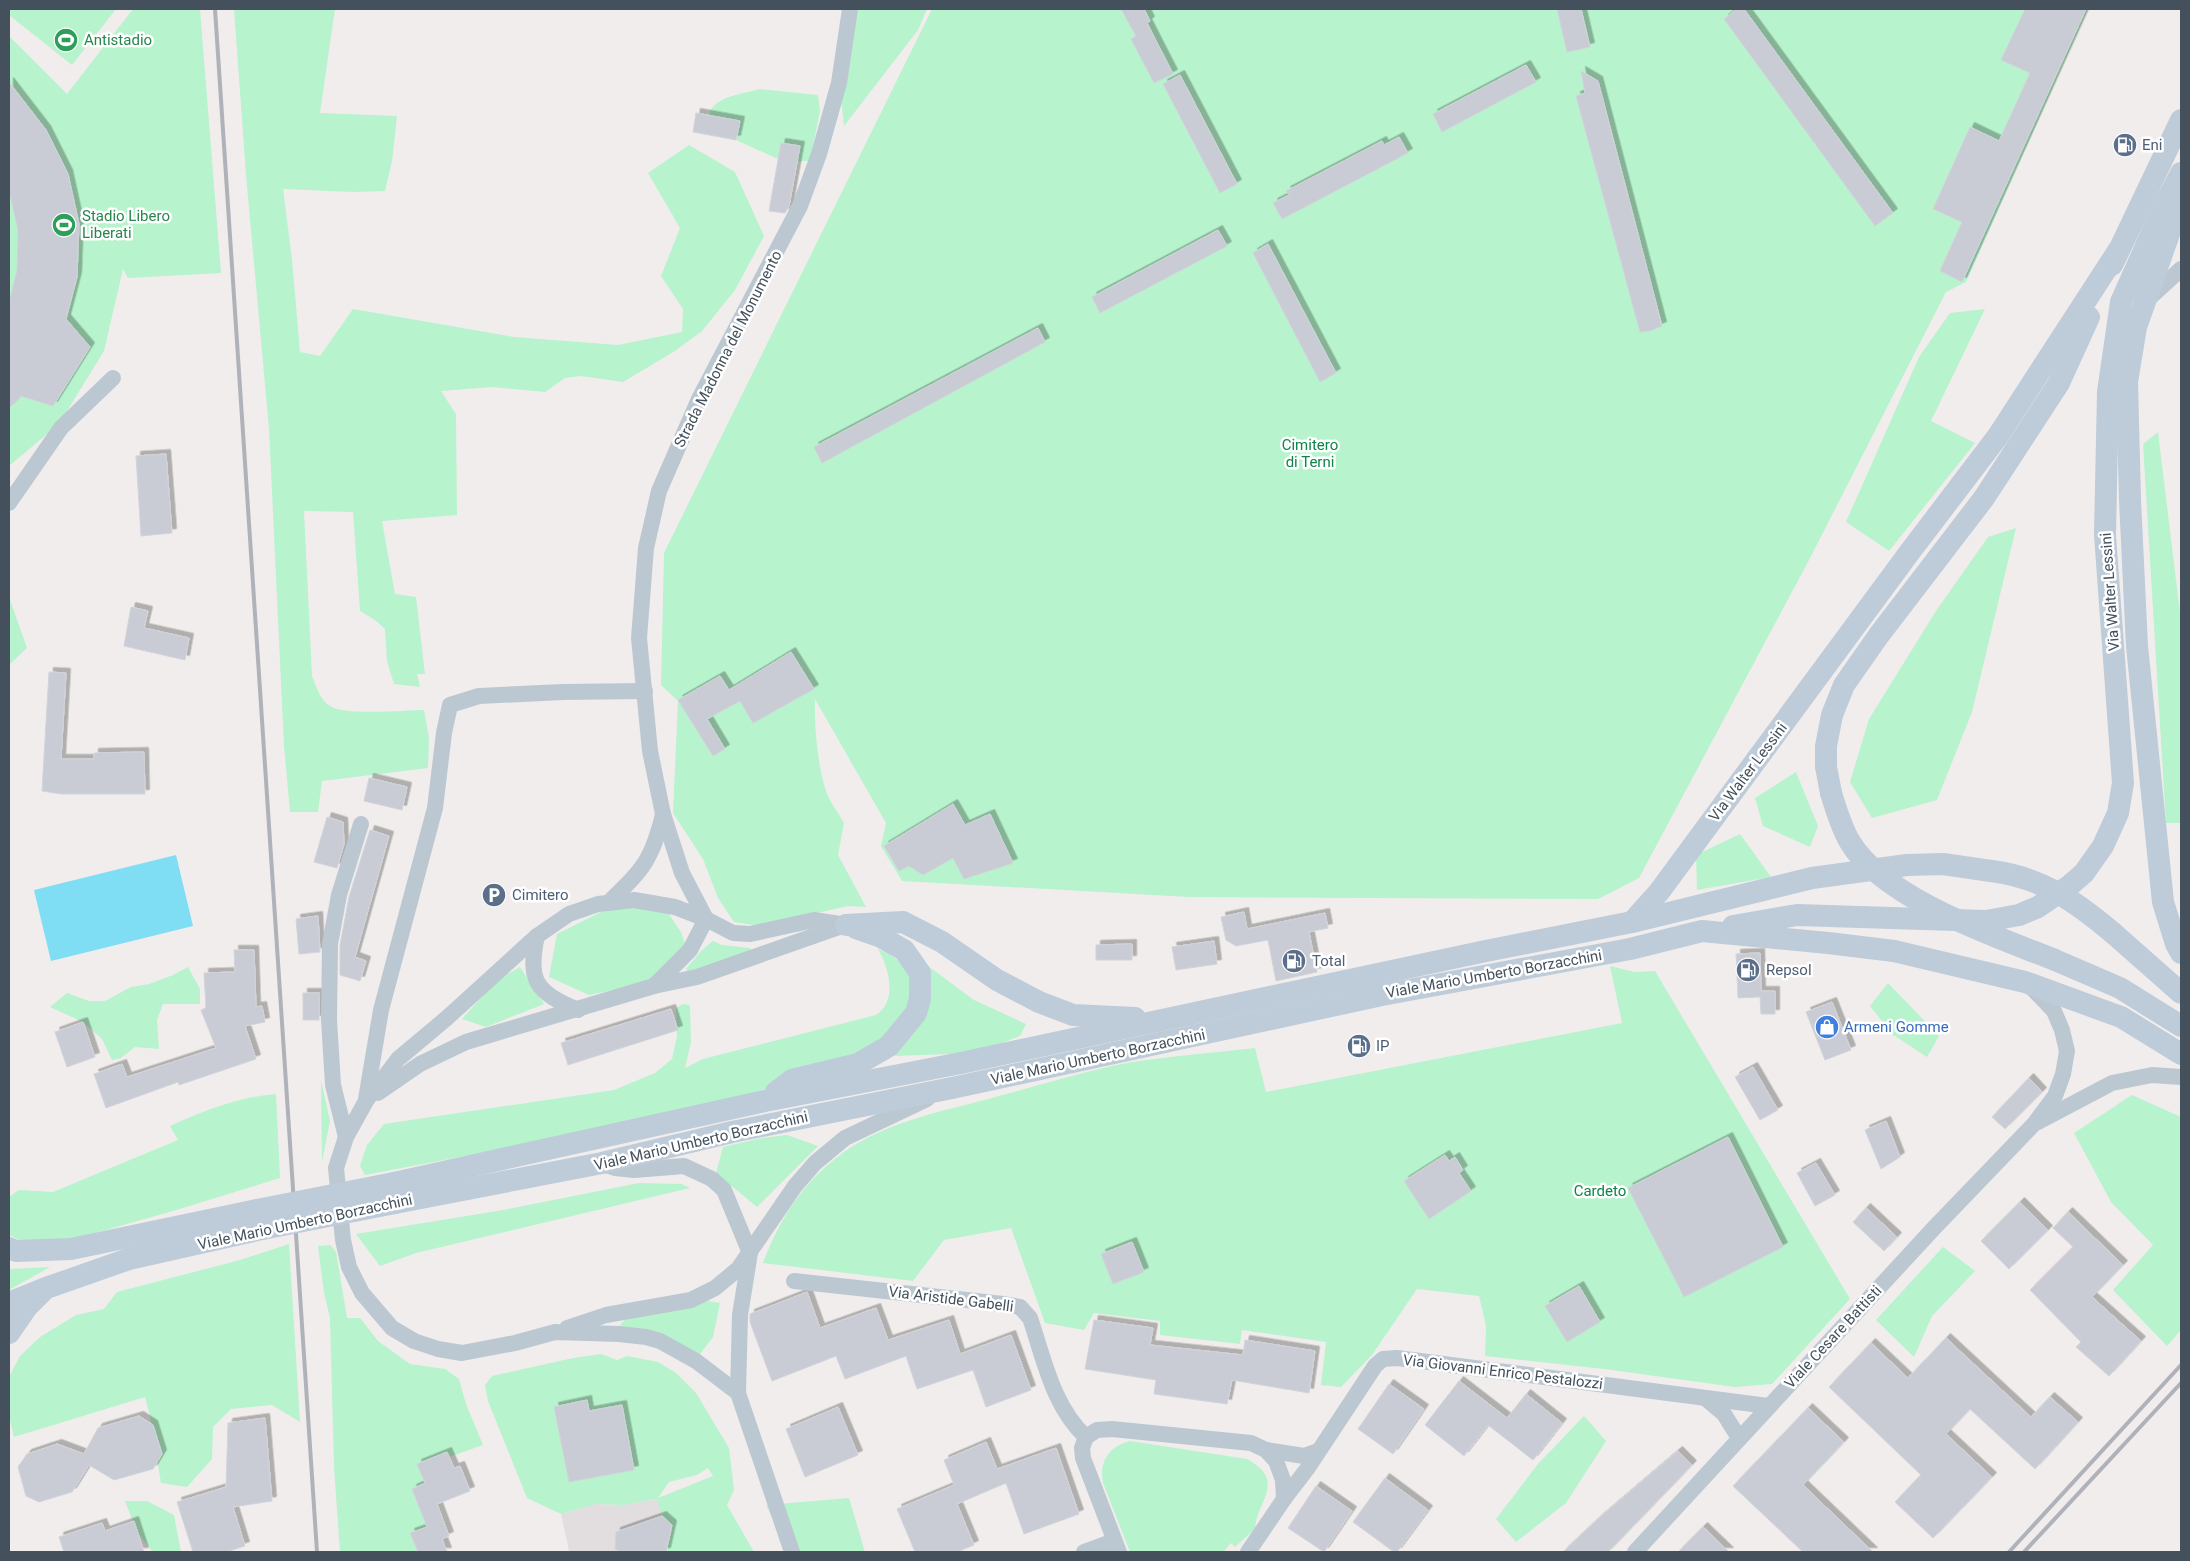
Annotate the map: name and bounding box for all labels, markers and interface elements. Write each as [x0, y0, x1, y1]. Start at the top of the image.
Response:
sports icon: Antistadio [53, 27, 79, 53]
place label: Antistadio [84, 31, 152, 49]
fuel station icon: Eni [2112, 132, 2138, 158]
place label: Eni [2142, 136, 2162, 154]
place label: Stadio Libero Liberati [82, 207, 170, 242]
sports icon: Stadio Libero Liberati [51, 212, 77, 238]
street label: Strada Madonna del Monumento [670, 248, 786, 450]
park label: Cimitero di Terni [1282, 436, 1338, 471]
street label: Via Walter Lessini [2097, 532, 2123, 652]
street label: Via Walter Lessini [1705, 719, 1791, 825]
parking icon: Cimitero [481, 882, 507, 908]
place label: Cimitero [512, 886, 569, 904]
street label: Viale Mario Umberto Borzacchini [1385, 946, 1603, 1002]
fuel station icon: Total [1281, 948, 1307, 974]
place label: Total [1312, 952, 1346, 970]
fuel station icon: Repsol [1735, 957, 1761, 983]
place label: Repsol [1766, 961, 1812, 979]
shop icon: Armeni Gomme [1814, 1014, 1840, 1040]
place label: Armeni Gomme [1844, 1018, 1949, 1036]
street label: Viale Mario Umberto Borzacchini [989, 1025, 1207, 1089]
fuel station icon: IP [1346, 1033, 1372, 1059]
place label: IP [1376, 1037, 1390, 1055]
street label: Viale Mario Umberto Borzacchini [592, 1108, 810, 1174]
park label: Cardeto [1574, 1182, 1626, 1200]
street label: Viale Mario Umberto Borzacchini [196, 1190, 414, 1254]
street label: Via Aristide Gabelli [888, 1282, 1014, 1316]
street label: Viale Cesare Battisti [1781, 1282, 1885, 1392]
street label: Via Giovanni Enrico Pestalozzi [1402, 1351, 1604, 1393]

